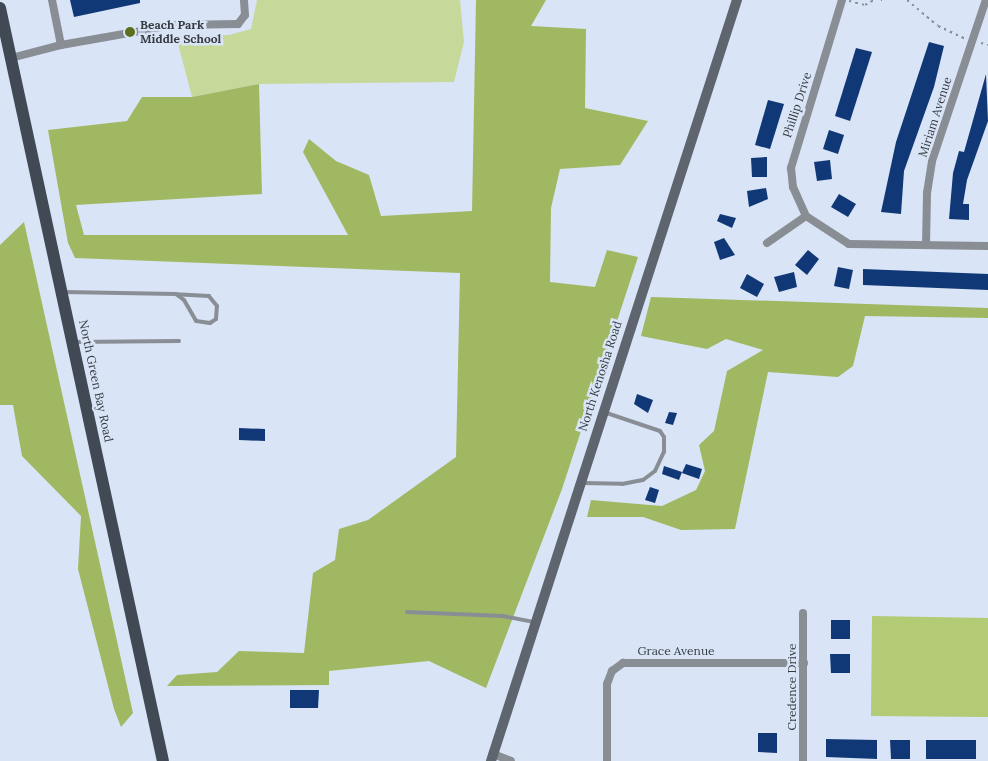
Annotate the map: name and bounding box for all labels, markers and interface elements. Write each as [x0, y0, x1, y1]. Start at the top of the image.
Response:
place label: Beach Park Middle School [140, 18, 221, 46]
marker: Beach Park Middle School [124, 26, 136, 38]
street label: Phillip Drive [780, 70, 814, 140]
street label: Miriam Avenue [915, 75, 955, 159]
street label: North Green Bay Road [76, 318, 116, 444]
street label: North Kenosha Road [575, 319, 625, 433]
street label: Grace Avenue [637, 644, 715, 658]
street label: Credence Drive [785, 644, 799, 730]

